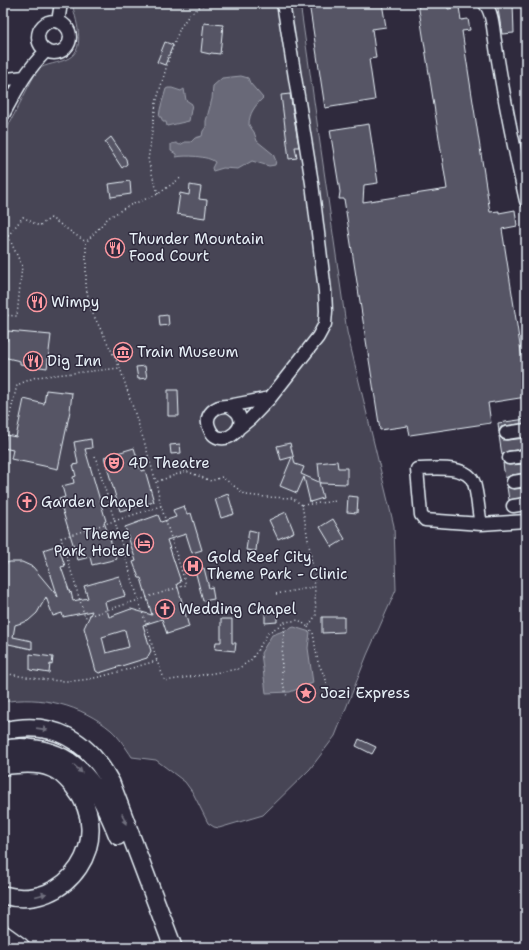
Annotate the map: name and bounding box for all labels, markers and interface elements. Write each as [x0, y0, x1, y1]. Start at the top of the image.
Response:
place label: Thunder Mountain Food Court [129, 229, 264, 266]
restaurant icon: Thunder Mountain Food Court [104, 237, 126, 259]
restaurant icon: Wimpy [26, 291, 48, 313]
place label: Wimpy [51, 292, 99, 312]
museum icon: Train Museum [112, 341, 134, 363]
place label: Train Museum [137, 342, 238, 362]
restaurant icon: Dig Inn [22, 350, 44, 372]
place label: Dig Inn [47, 351, 102, 371]
theatre icon: 4D Theatre [103, 452, 125, 474]
place label: 4D Theatre [128, 453, 210, 473]
church icon: Garden Chapel [16, 491, 38, 513]
place label: Garden Chapel [41, 492, 149, 512]
place label: Theme Park Hotel [54, 524, 130, 561]
hotel icon: Theme Park Hotel [133, 532, 155, 554]
place label: Gold Reef City Theme Park - Clinic [207, 547, 347, 584]
hospital icon: Gold Reef City Theme Park - Clinic [182, 555, 204, 577]
church icon: Wedding Chapel [154, 598, 176, 620]
place label: Wedding Chapel [179, 599, 297, 619]
place icon: Jozi Express [295, 682, 317, 704]
place label: Jozi Express [320, 683, 410, 703]
one-way arrow [36, 726, 48, 732]
one-way arrow [73, 764, 83, 774]
one-way arrow [122, 813, 128, 825]
one-way arrow [35, 892, 47, 898]

